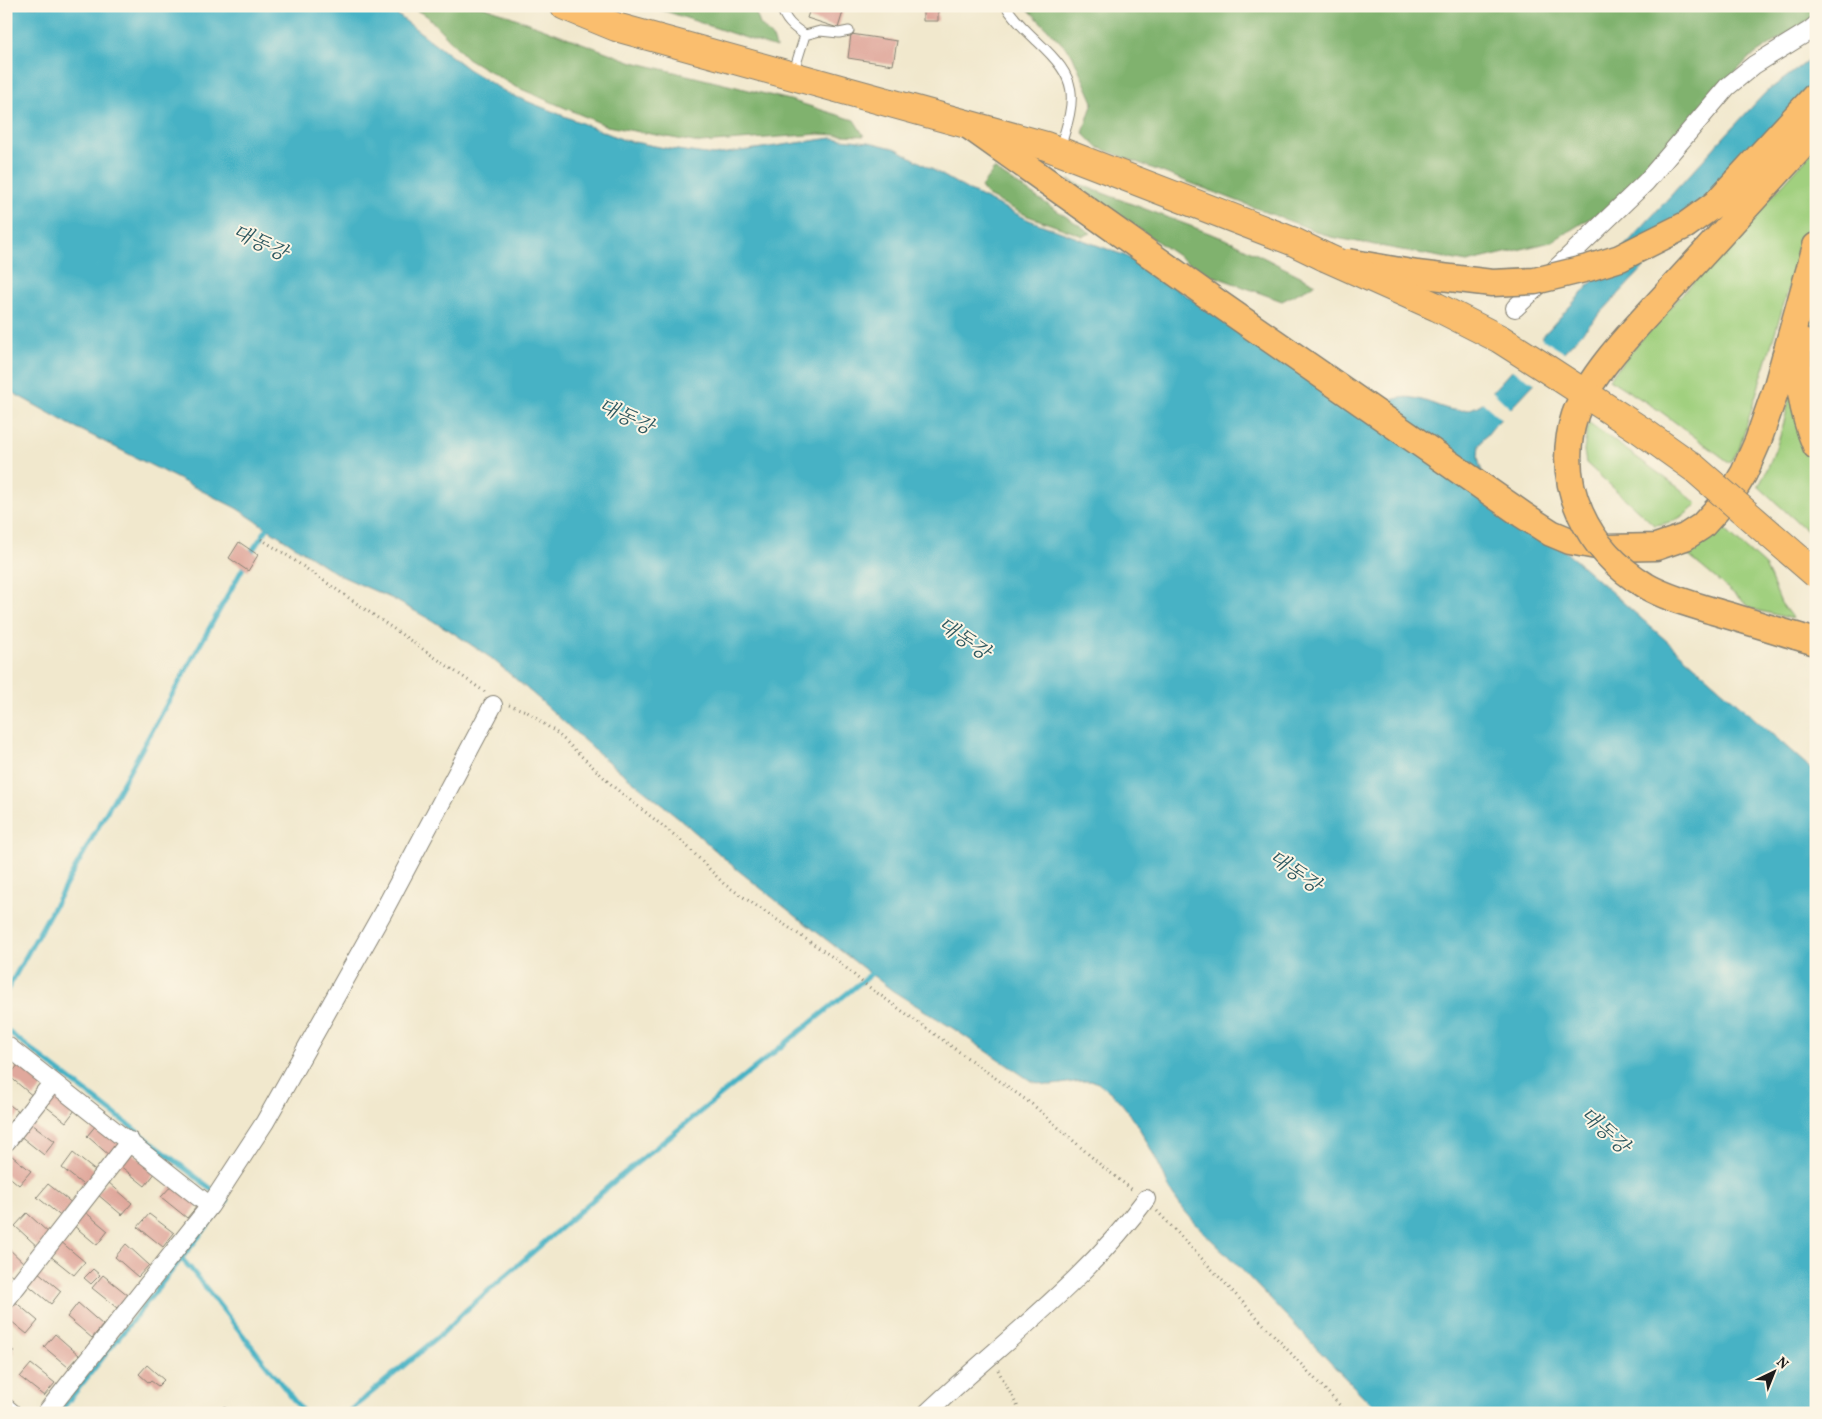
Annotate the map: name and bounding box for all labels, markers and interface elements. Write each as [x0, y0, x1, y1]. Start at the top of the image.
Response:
water label: 대동강 [227, 219, 294, 270]
water label: 대동강 [593, 393, 660, 444]
water label: 대동강 [931, 612, 997, 669]
water label: 대동강 [1262, 845, 1328, 902]
water label: 대동강 [1573, 1102, 1637, 1163]
north arrow [1750, 1346, 1800, 1396]
text: N [1772, 1353, 1792, 1374]

